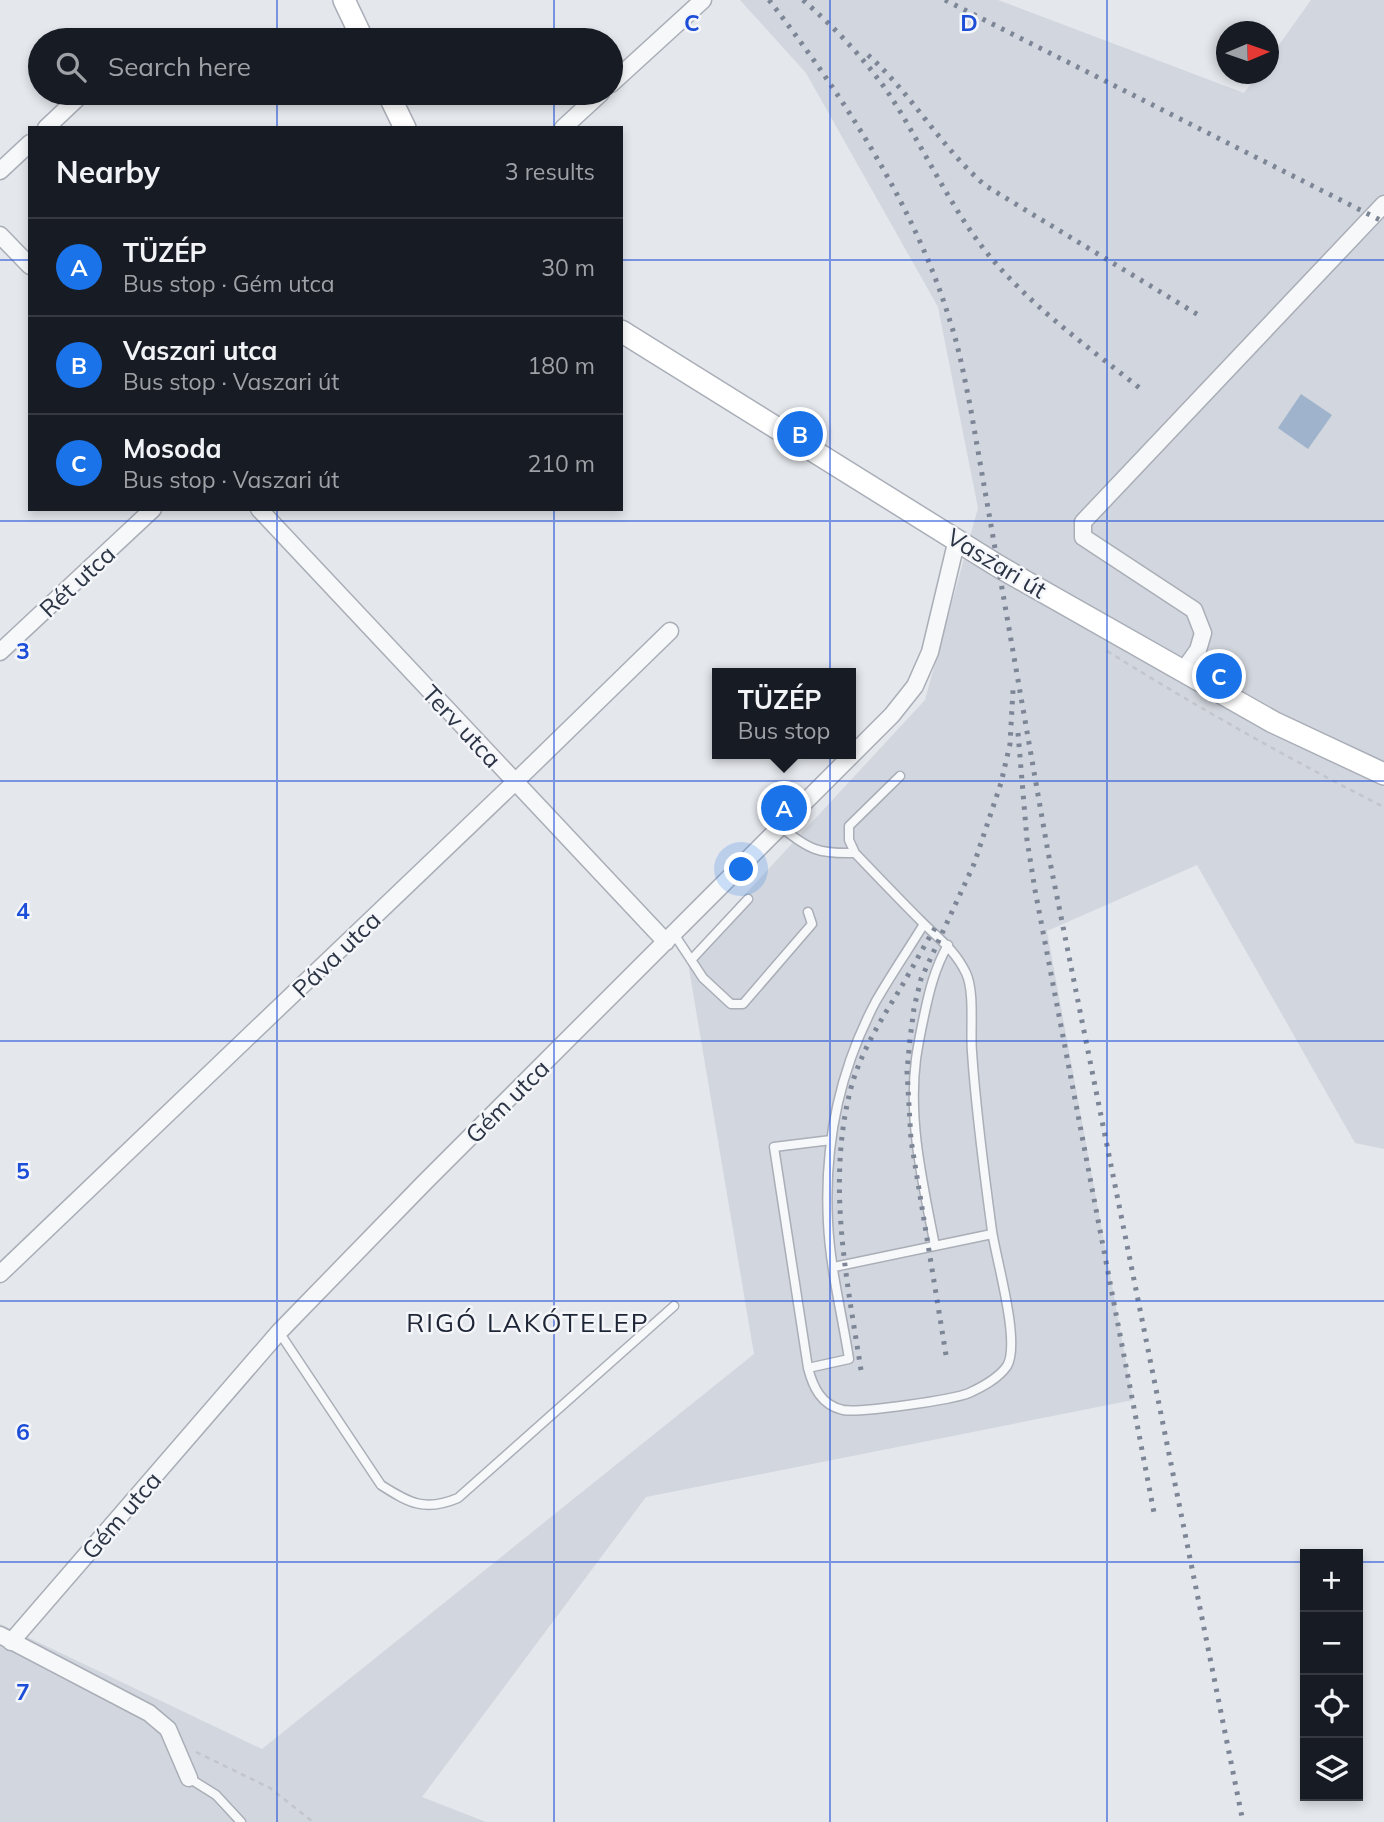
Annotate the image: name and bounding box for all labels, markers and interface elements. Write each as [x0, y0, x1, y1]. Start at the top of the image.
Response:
text: C [684, 8, 700, 37]
text: D [960, 8, 978, 37]
north arrow [1216, 21, 1279, 84]
search box [28, 28, 623, 105]
icon: search [52, 48, 90, 86]
text: Search here [108, 50, 251, 83]
text: Nearby [56, 153, 160, 191]
text: 3 results [505, 157, 595, 186]
text: TÜZÉP [123, 236, 207, 269]
text: A [70, 253, 88, 282]
text: 30 m [541, 253, 595, 282]
text: Bus stop · Gém utca [123, 269, 335, 298]
text: Vaszari utca [123, 334, 277, 367]
text: B [71, 351, 87, 380]
text: 180 m [527, 351, 595, 380]
text: Bus stop · Vaszari út [123, 367, 339, 396]
pin: B [777, 408, 823, 460]
text: Mosoda [123, 432, 222, 465]
text: C [71, 449, 87, 478]
text: 210 m [527, 449, 595, 478]
text: Bus stop · Vaszari út [123, 465, 339, 494]
street label: Vaszari út [942, 521, 1052, 605]
street label: Rét utca [33, 539, 121, 623]
text: 3 [16, 636, 30, 665]
pin: C [1196, 650, 1242, 702]
popup [712, 668, 856, 759]
street label: Terv utca [416, 678, 508, 774]
text: TÜZÉP [738, 683, 822, 716]
text: Bus stop [738, 716, 830, 745]
pin: A [761, 782, 807, 834]
your location [724, 852, 758, 886]
text: 4 [16, 896, 30, 925]
street label: Páva utca [285, 904, 387, 1004]
street label: Gém utca [459, 1053, 555, 1149]
text: 5 [16, 1156, 30, 1185]
district label: RIGÓ LAKÓTELEP [406, 1306, 650, 1339]
text: 6 [16, 1417, 30, 1446]
street label: Gém utca [75, 1465, 167, 1565]
map controls [1300, 1549, 1363, 1801]
button: + [1300, 1549, 1363, 1612]
button: − [1300, 1612, 1363, 1675]
button: locate [1300, 1675, 1363, 1738]
text: 7 [16, 1677, 30, 1706]
button: layers [1300, 1738, 1363, 1801]

